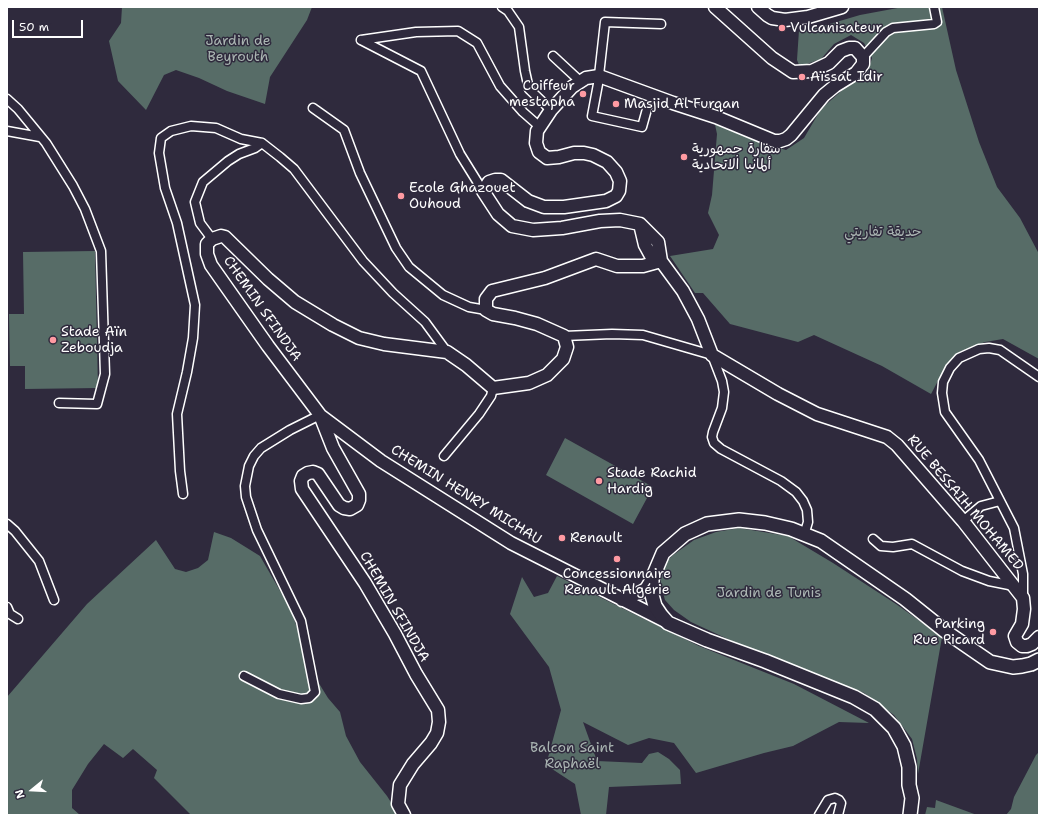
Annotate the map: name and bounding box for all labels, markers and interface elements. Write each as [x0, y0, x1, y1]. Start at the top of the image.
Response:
scale bar [14, 12, 85, 38]
text: 50 m [19, 19, 49, 35]
place label: Vulcanisateur [790, 20, 882, 36]
marker: Vulcanisateur [777, 23, 787, 33]
park label: Jardin de Beyrouth [205, 33, 271, 66]
place label: Aïssat Idir [810, 69, 883, 85]
marker: Aïssat Idir [797, 72, 807, 82]
place label: Coiffeur mestapha [509, 78, 575, 110]
marker: Coiffeur mestapha [578, 89, 588, 99]
place label: Masjid Al Furqan [624, 96, 740, 112]
marker: Masjid Al Furqan [611, 99, 621, 109]
place label: سفارة جمهورية ألمانيا الاتحادية [692, 141, 781, 174]
marker: سفارة جمهورية ألمانيا الاتحادية [679, 152, 689, 162]
place label: Ecole Ghazouet Ouhoud [409, 180, 515, 212]
marker: Ecole Ghazouet Ouhoud [396, 191, 406, 201]
park label: حديقة تفاريتي [844, 224, 922, 240]
street label: CHEMIN SFINDJA [219, 253, 305, 365]
place label: Stade Aïn Zeboudja [61, 324, 127, 356]
marker: Stade Aïn Zeboudja [48, 335, 58, 345]
street label: RUE BESSAIH MOHAMED [903, 432, 1027, 574]
street label: CHEMIN HENRY MICHAU [388, 442, 544, 548]
place label: Stade Rachid Hardig [607, 465, 697, 498]
marker: Stade Rachid Hardig [594, 476, 604, 486]
place label: Renault [570, 530, 623, 546]
marker: Renault [557, 533, 567, 543]
street label: CHEMIN SFINDJA [356, 549, 432, 665]
marker: Concessionnaire Renault Algérie [612, 554, 622, 564]
place label: Concessionnaire Renault Algérie [563, 566, 671, 598]
park label: Jardin de Tunis [717, 585, 821, 601]
place label: Parking Rue Picard [913, 616, 985, 648]
marker: Parking Rue Picard [988, 627, 998, 637]
park label: Balcon Saint Raphaël [530, 740, 614, 772]
north arrow [12, 770, 52, 810]
text: N [12, 787, 29, 800]

